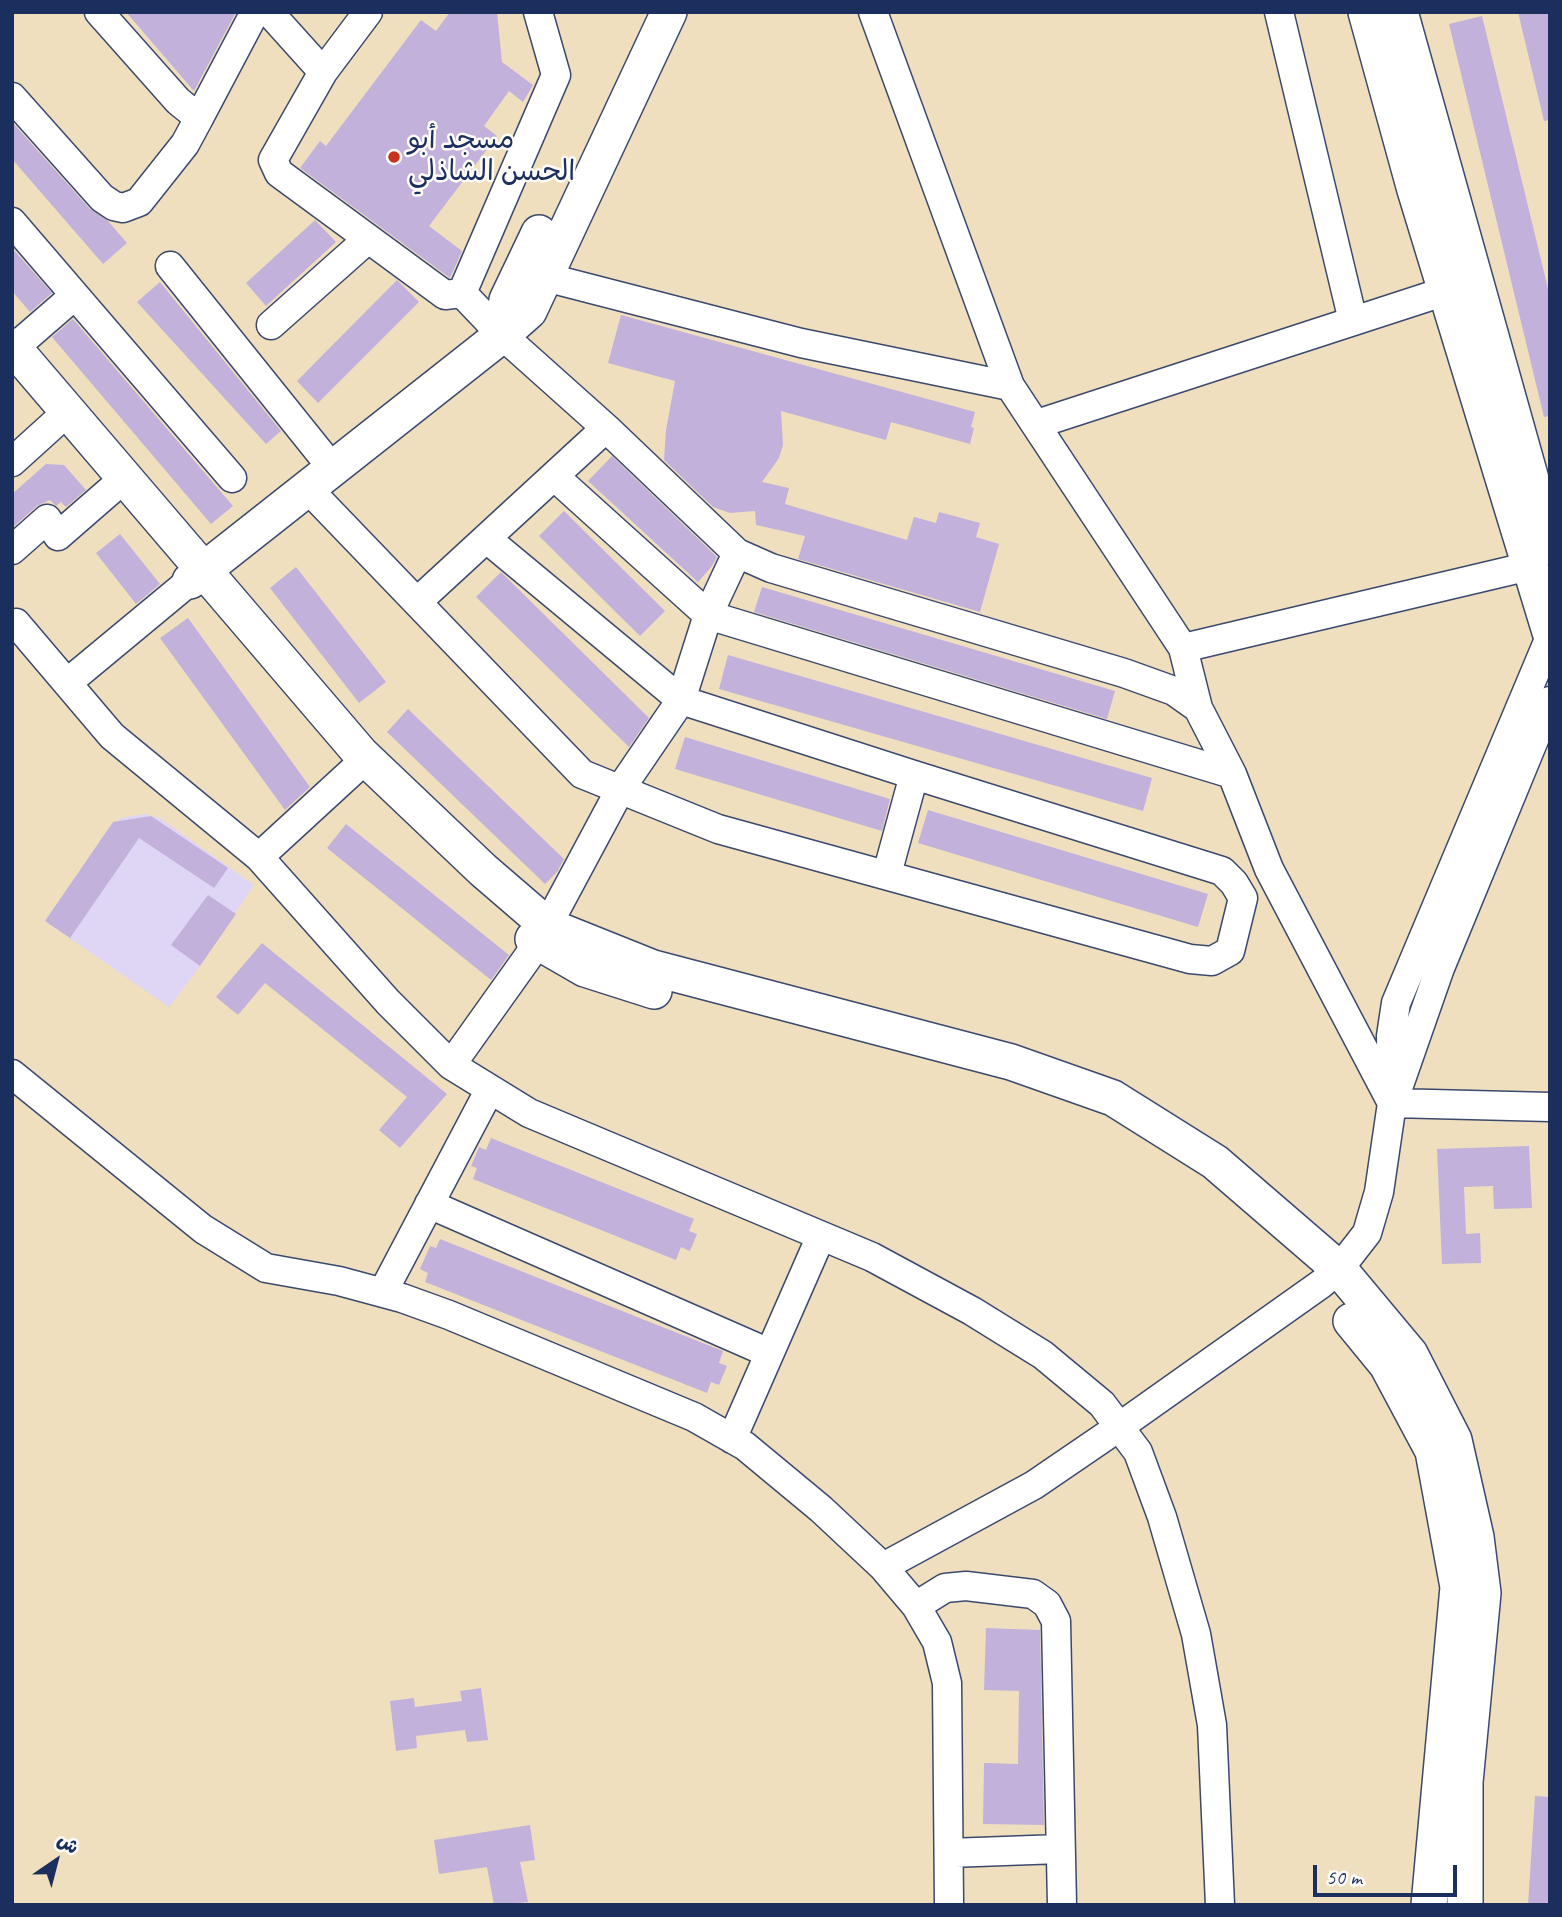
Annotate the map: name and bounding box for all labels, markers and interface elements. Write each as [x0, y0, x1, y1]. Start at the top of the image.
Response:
place label: مسجد أبو الحسن الشاذلي [408, 124, 575, 190]
marker: مسجد أبو الحسن الشاذلي [386, 149, 402, 165]
north arrow [21, 1826, 91, 1896]
text: ش [53, 1828, 83, 1860]
scale bar [1317, 1850, 1460, 1894]
text: 50 m [1326, 1864, 1362, 1890]

